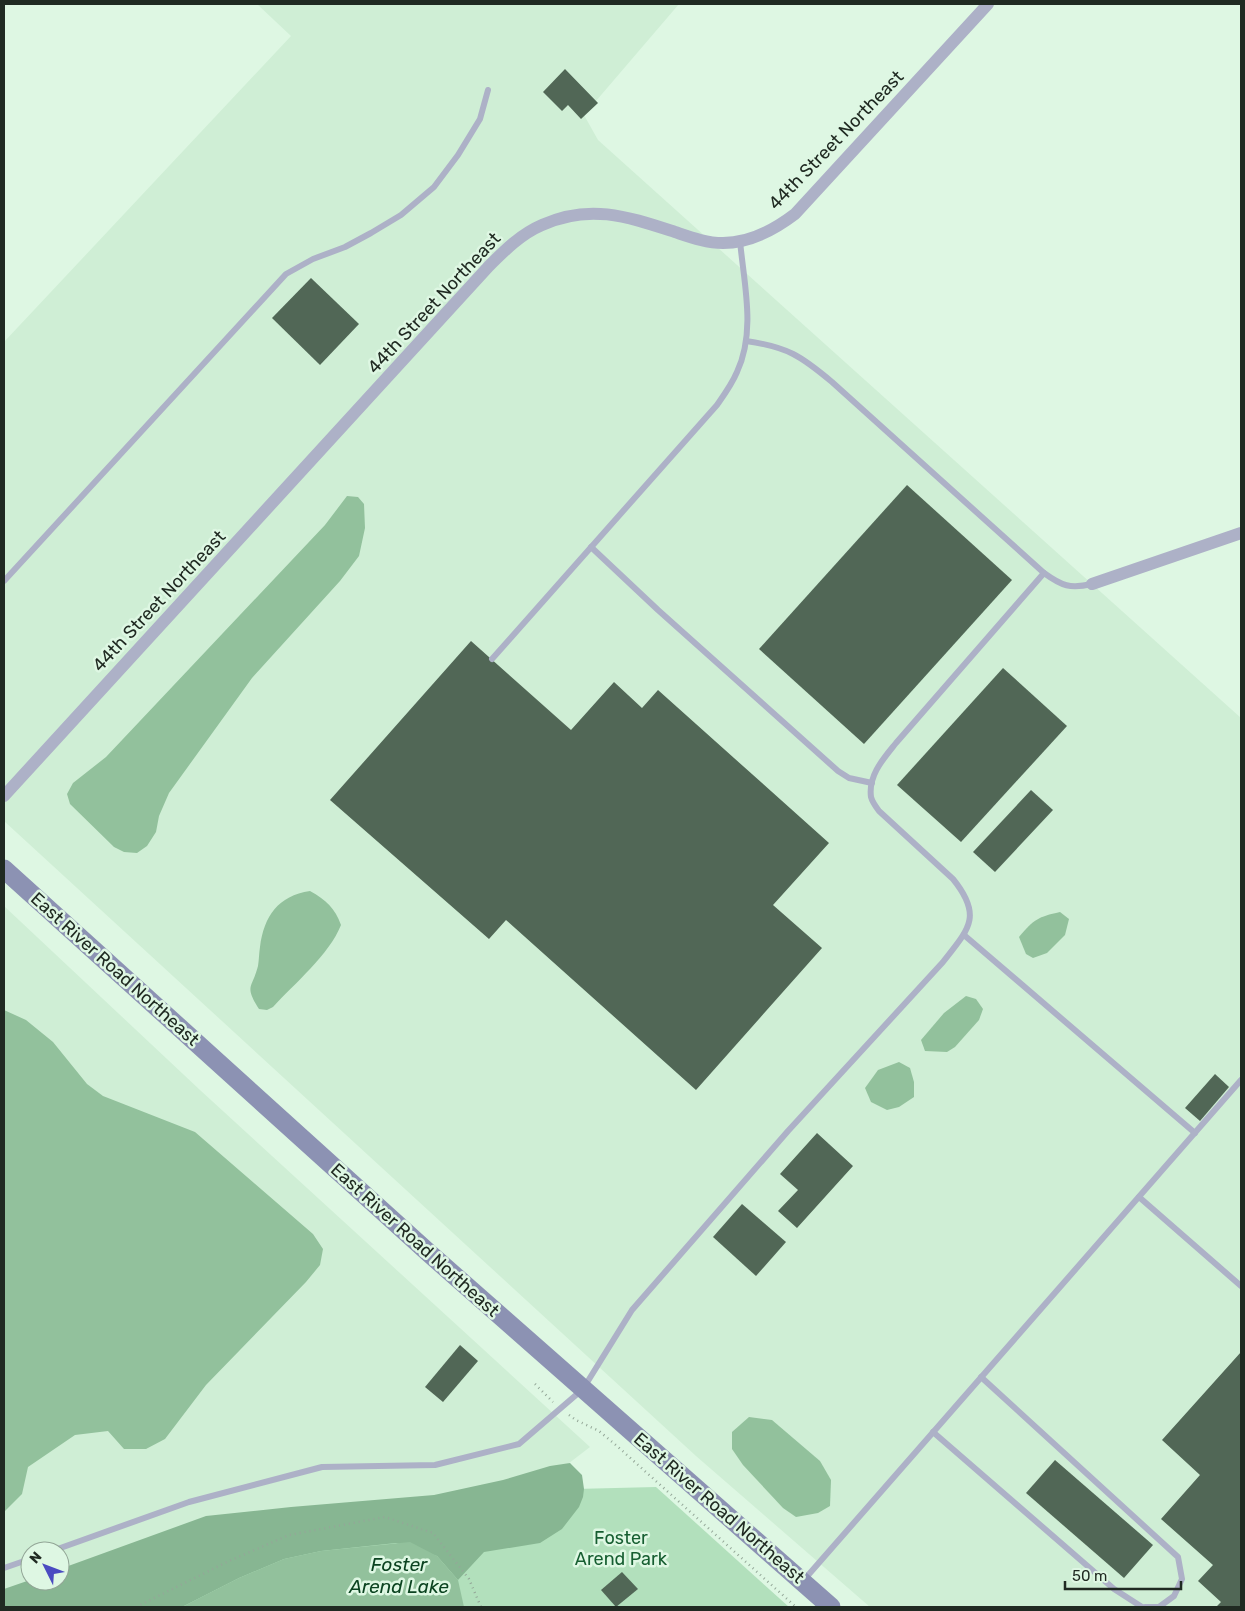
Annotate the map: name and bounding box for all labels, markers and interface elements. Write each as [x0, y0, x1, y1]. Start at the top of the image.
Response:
street label: 44th Street Northeast [764, 66, 908, 214]
street label: 44th Street Northeast [363, 228, 505, 378]
street label: 44th Street Northeast [88, 526, 230, 676]
street label: East River Road Northeast [26, 888, 204, 1050]
street label: East River Road Northeast [326, 1159, 504, 1321]
street label: East River Road Northeast [629, 1428, 809, 1588]
park label: Foster Arend Park [575, 1527, 668, 1570]
north arrow [20, 1541, 70, 1591]
text: N [26, 1548, 45, 1567]
water label: Foster Arend Lake [348, 1553, 449, 1598]
scale bar [1065, 1558, 1181, 1590]
text: 50 m [1072, 1567, 1107, 1585]

